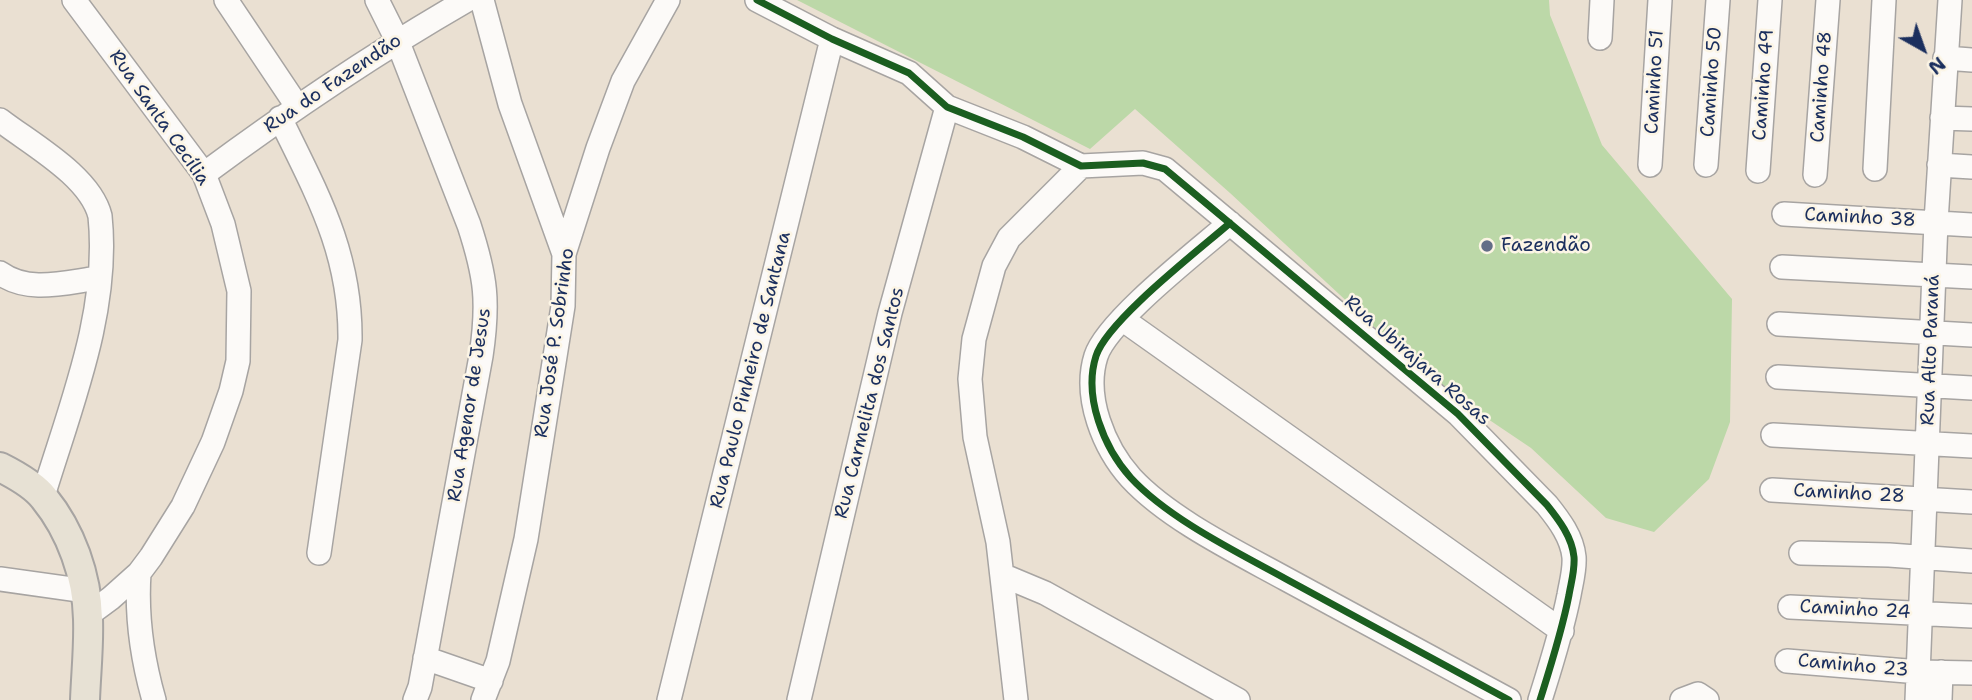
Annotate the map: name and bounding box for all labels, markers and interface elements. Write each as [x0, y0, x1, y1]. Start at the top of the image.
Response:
north arrow [1888, 14, 1958, 84]
street label: Caminho 50 [1697, 26, 1727, 138]
street label: Rua do Fazendão [260, 29, 406, 139]
street label: Caminho 51 [1641, 29, 1669, 135]
street label: Caminho 49 [1749, 29, 1779, 141]
street label: Caminho 48 [1807, 30, 1837, 144]
street label: Rua Santa Cecília [104, 46, 214, 190]
text: N [1923, 51, 1951, 80]
street label: Caminho 38 [1804, 204, 1916, 232]
street label: Rua Paulo Pinheiro de Santana [706, 229, 796, 511]
place label: Fazendão [1501, 235, 1591, 257]
marker: Fazendão [1479, 238, 1495, 254]
street label: Rua José P. Sobrinho [530, 247, 580, 439]
street label: Rua Alto Paraná [1917, 274, 1945, 426]
street label: Rua Carmelita dos Santos [830, 285, 910, 521]
street label: Rua Ubirajara Rosas [1339, 291, 1495, 431]
street label: Rua Agenor de Jesus [443, 306, 497, 504]
street label: Caminho 28 [1793, 480, 1905, 508]
street label: Caminho 24 [1799, 596, 1911, 624]
street label: Caminho 23 [1797, 650, 1909, 682]

